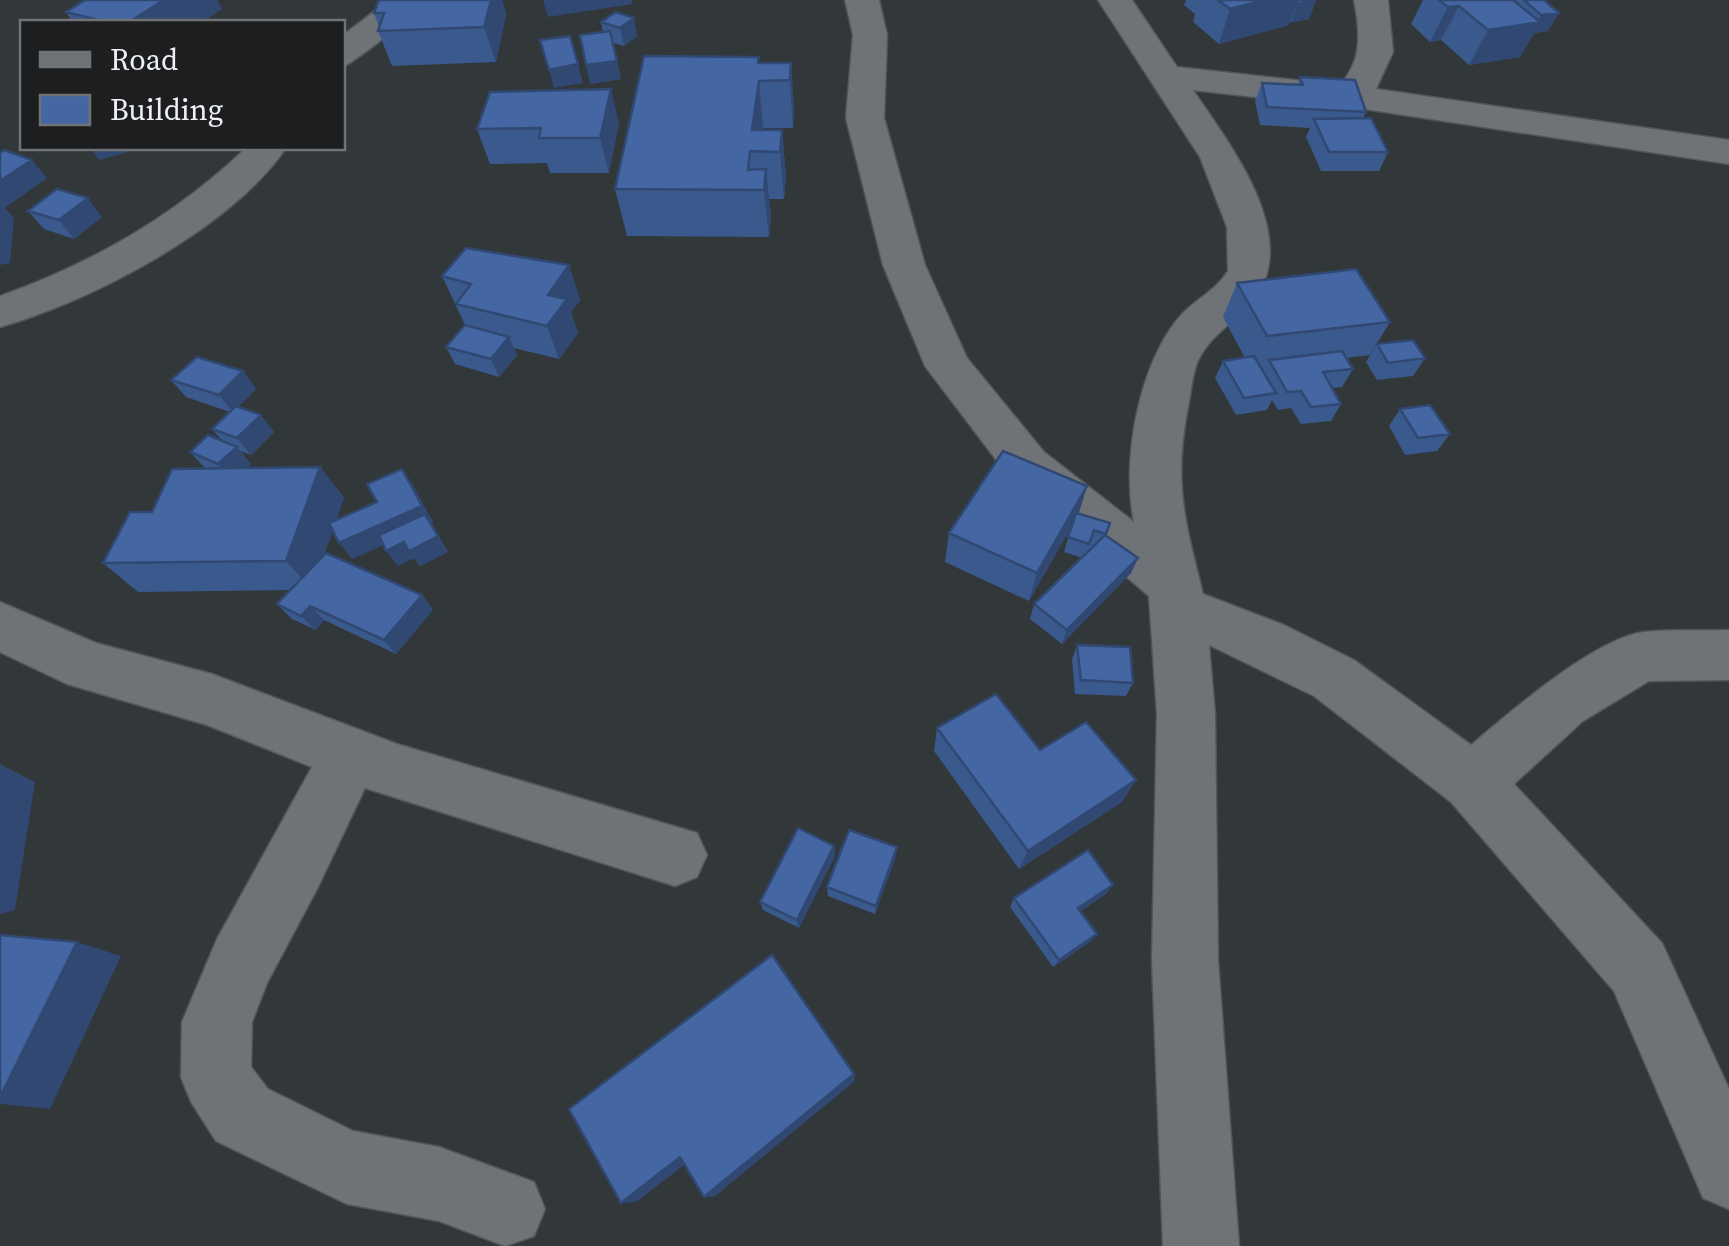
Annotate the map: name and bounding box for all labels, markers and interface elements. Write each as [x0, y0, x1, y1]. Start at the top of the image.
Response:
legend [20, 20, 345, 150]
text: Road [110, 39, 178, 80]
text: Building [110, 89, 223, 130]

